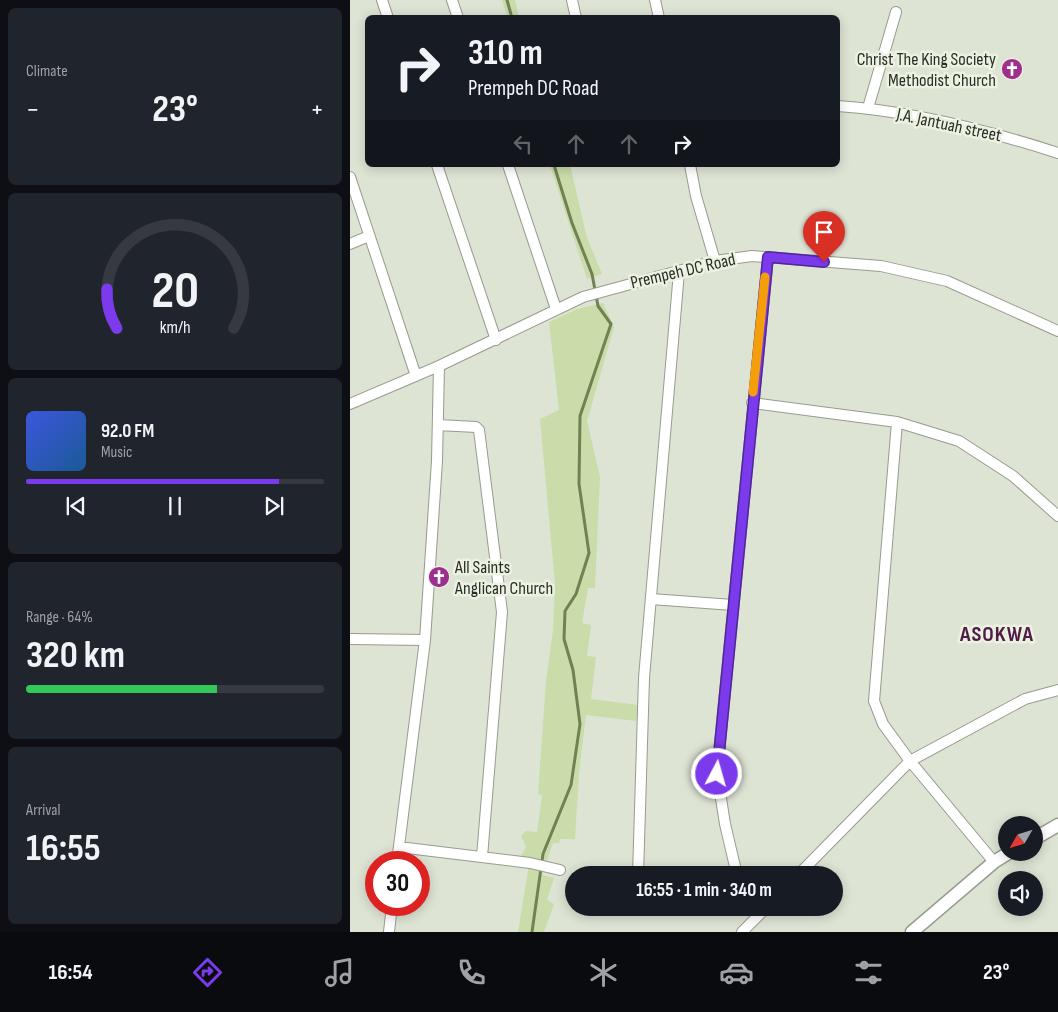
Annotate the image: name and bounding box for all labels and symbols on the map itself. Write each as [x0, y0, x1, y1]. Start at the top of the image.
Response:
place label: Christ The King Society Methodist Church [857, 49, 996, 91]
church icon: Christ The King Society Methodist Church [1000, 57, 1024, 81]
street label: J.A. Jantuah street [894, 103, 1004, 146]
pin [803, 211, 845, 262]
street label: Prempeh DC Road [629, 249, 737, 293]
place label: All Saints Anglican Church [454, 557, 553, 599]
church icon: All Saints Anglican Church [427, 565, 451, 589]
district label: ASOKWA [959, 621, 1034, 648]
position arrow [690, 747, 742, 799]
north arrow [998, 816, 1042, 861]
speed limit sign: 30 [365, 851, 430, 916]

